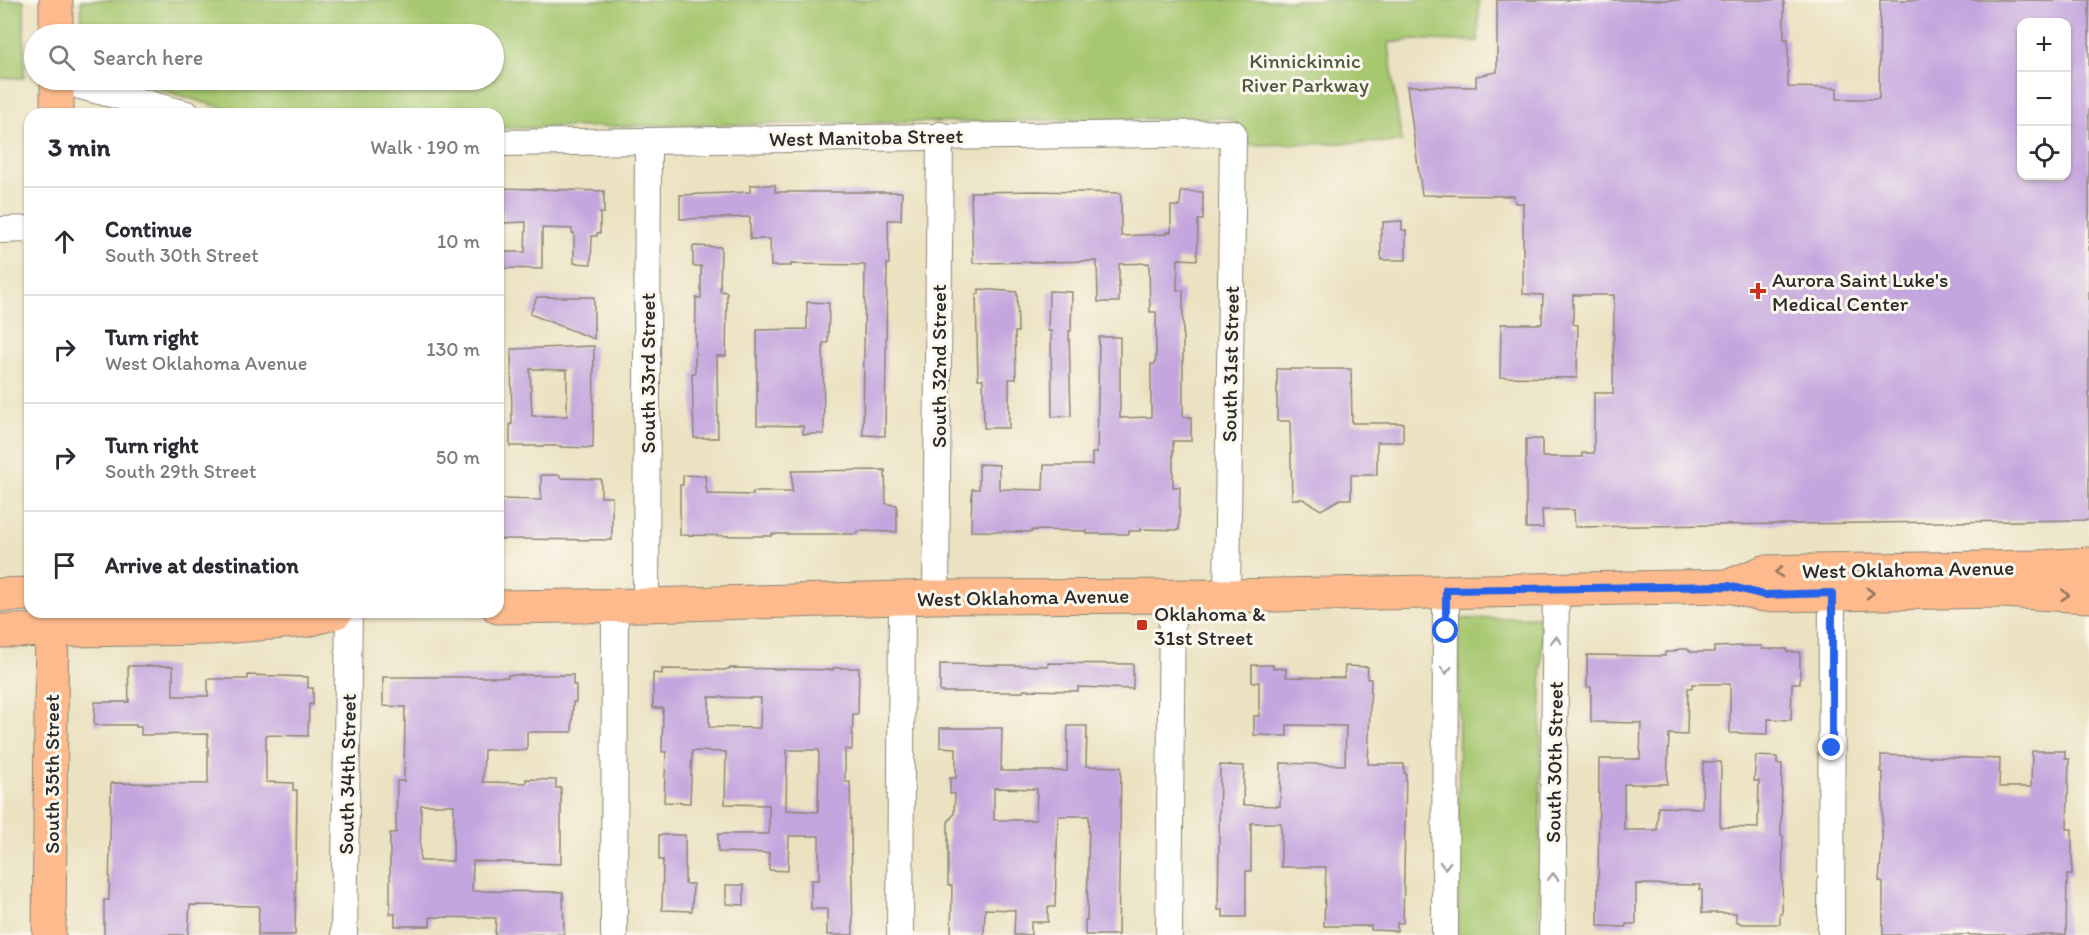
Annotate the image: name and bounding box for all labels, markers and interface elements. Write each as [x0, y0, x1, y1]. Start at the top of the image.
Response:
map controls [2017, 18, 2071, 180]
button: + [2017, 18, 2071, 72]
search box [24, 24, 504, 90]
icon: search [45, 41, 78, 74]
text: Search here [93, 44, 203, 71]
park label: Kinnickinnic River Parkway [1241, 48, 1369, 97]
button: − [2017, 72, 2071, 126]
street label: West Manitoba Street [769, 123, 964, 151]
button: locate [2017, 126, 2071, 180]
text: 3 min [48, 131, 110, 163]
text: Walk · 190 m [370, 135, 480, 159]
text: Continue [105, 216, 192, 243]
icon: ahead [48, 225, 81, 258]
text: 10 m [437, 229, 480, 253]
text: South 30th Street [105, 243, 259, 267]
place label: Aurora Saint Luke's Medical Center [1772, 267, 1948, 316]
marker: Aurora Saint Luke's Medical Center [1749, 282, 1767, 300]
street label: South 32nd Street [926, 284, 951, 448]
street label: South 31st Street [1216, 285, 1244, 442]
street label: South 33rd Street [635, 292, 660, 453]
text: Turn right [105, 324, 199, 351]
icon: right [48, 333, 81, 366]
text: 130 m [426, 337, 480, 361]
text: West Oklahoma Avenue [105, 351, 307, 375]
text: Turn right [105, 432, 199, 459]
icon: right [48, 441, 81, 474]
text: 50 m [436, 445, 480, 469]
text: South 29th Street [105, 459, 257, 483]
icon: arrive [48, 549, 81, 582]
text: Arrive at destination [105, 552, 299, 579]
street label: West Oklahoma Avenue [1802, 555, 2014, 583]
one-way arrow [1774, 565, 1783, 578]
street label: West Oklahoma Avenue [917, 583, 1129, 611]
one-way arrow [1865, 587, 1874, 599]
one-way arrow [2060, 588, 2069, 601]
place label: Oklahoma & 31st Street [1154, 601, 1266, 650]
route start [1432, 617, 1458, 643]
marker: Oklahoma & 31st Street [1135, 618, 1149, 632]
one-way arrow [1549, 635, 1562, 644]
one-way arrow [1440, 665, 1452, 674]
street label: South 30th Street [1540, 681, 1568, 843]
street label: South 34th Street [333, 693, 361, 855]
street label: South 35th Street [39, 694, 64, 854]
route end [1818, 734, 1844, 760]
one-way arrow [1439, 860, 1451, 869]
one-way arrow [1546, 872, 1559, 881]

